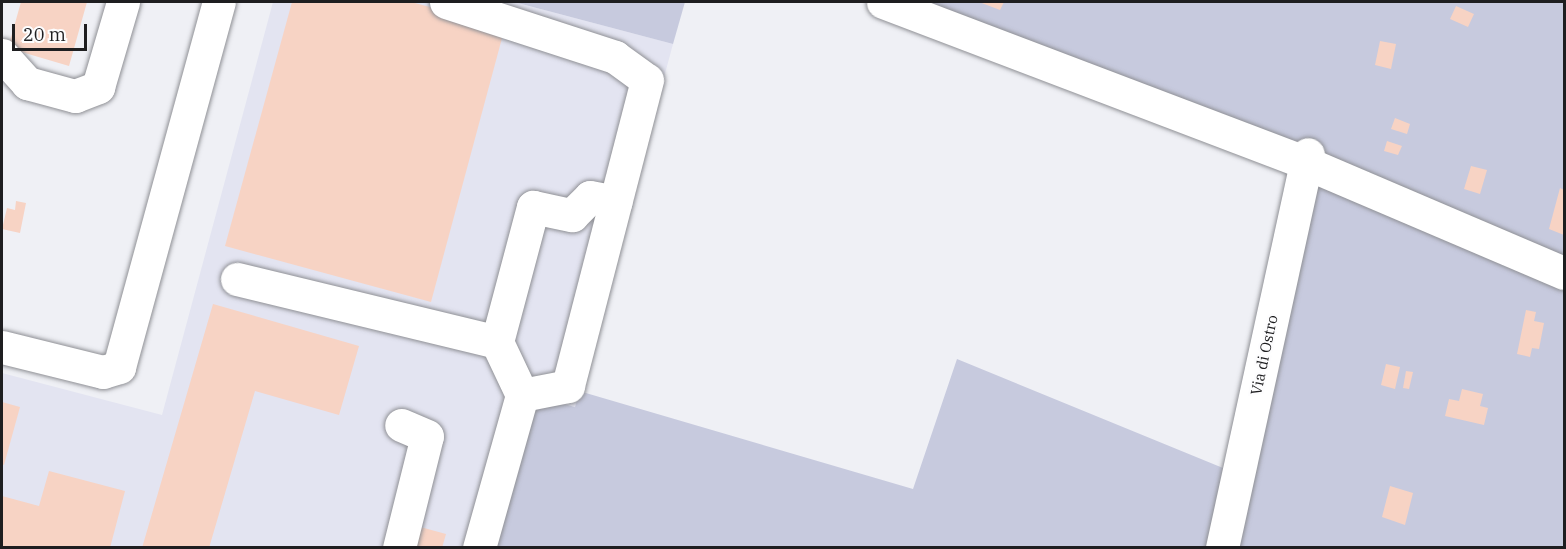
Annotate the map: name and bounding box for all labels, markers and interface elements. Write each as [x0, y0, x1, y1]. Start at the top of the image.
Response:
scale bar [15, 12, 90, 50]
text: 20 m [23, 23, 66, 46]
street label: Via di Ostro [1247, 313, 1281, 397]

